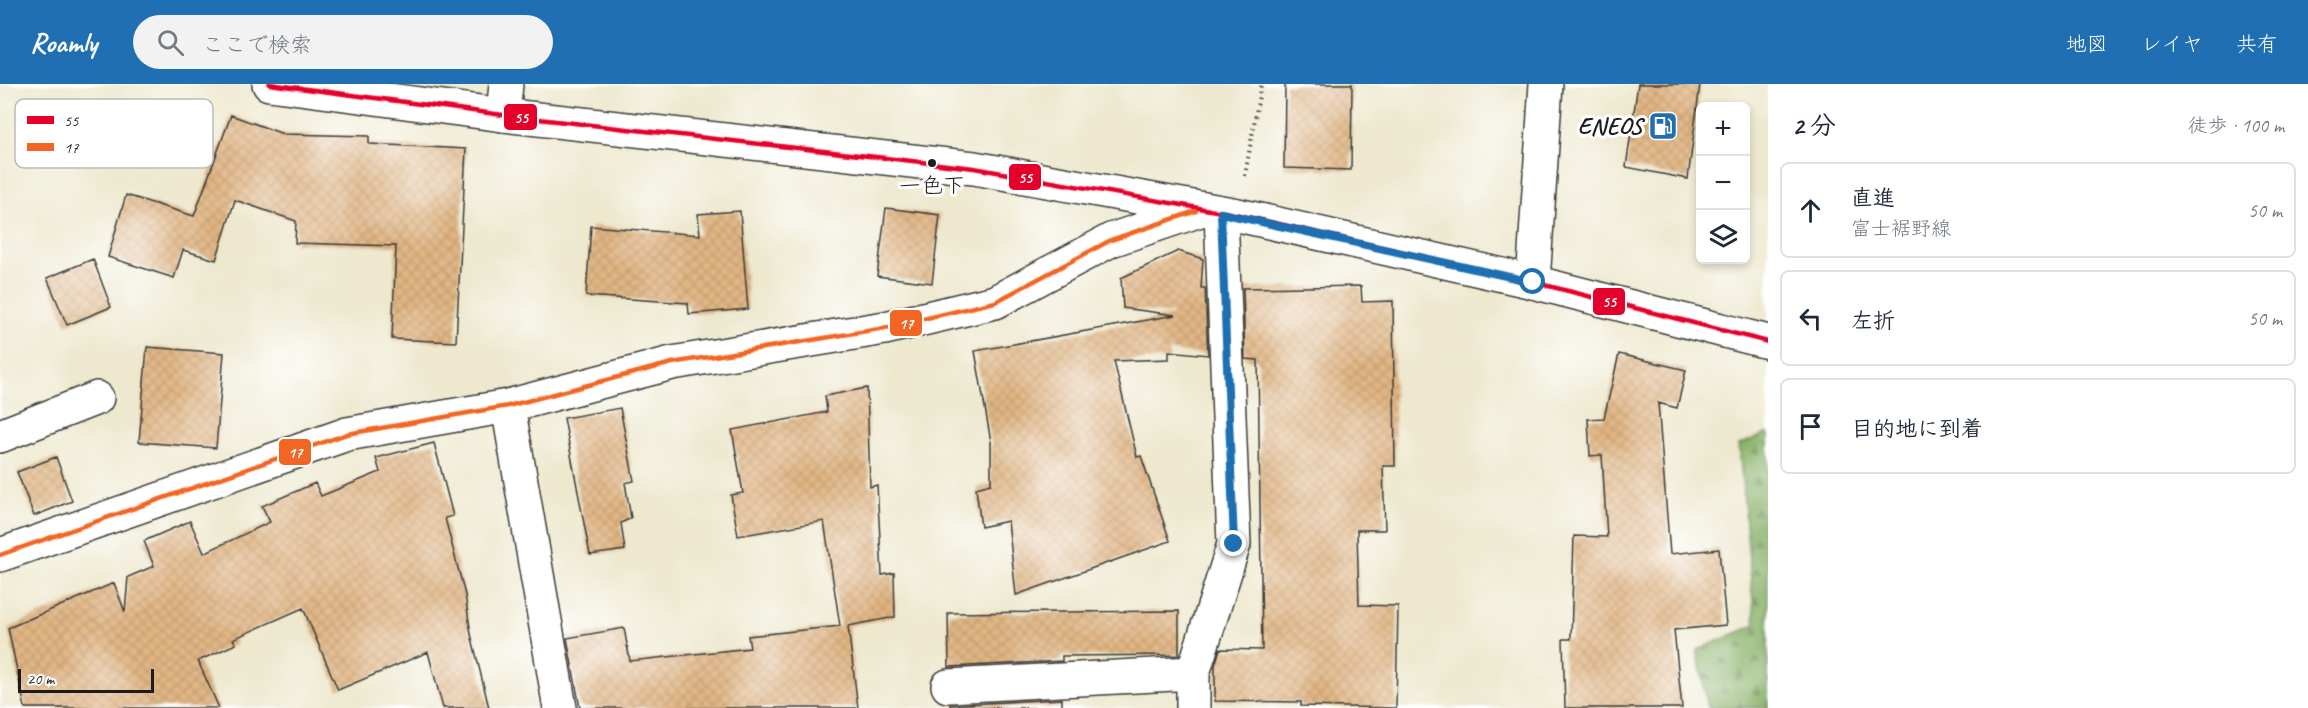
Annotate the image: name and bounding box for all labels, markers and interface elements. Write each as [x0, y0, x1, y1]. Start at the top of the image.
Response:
search box [133, 15, 553, 69]
text: Roamly [30, 25, 97, 60]
icon: search [154, 26, 187, 59]
text: ここで検索 [202, 31, 312, 59]
text: 地図 [2066, 31, 2108, 57]
text: レイヤ [2141, 31, 2203, 57]
text: 共有 [2236, 31, 2278, 57]
legend [15, 99, 213, 168]
map controls [1696, 102, 1750, 264]
button: + [1696, 102, 1750, 156]
line badge: 55 [503, 103, 538, 131]
text: 55 [514, 108, 530, 128]
text: 2 分 [1792, 109, 1836, 142]
fuel station icon: ENEOS [1647, 110, 1679, 142]
text: 55 [64, 111, 79, 131]
place label: ENEOS [1578, 111, 1646, 141]
text: 徒歩 · 100 m [2188, 113, 2284, 138]
text: 17 [64, 138, 79, 158]
button: − [1696, 156, 1750, 210]
marker: 一色下 [926, 157, 938, 169]
line badge: 55 [1008, 163, 1042, 191]
text: 55 [1018, 168, 1034, 188]
place label: 一色下 [899, 172, 965, 200]
text: 直進 [1851, 184, 1895, 212]
icon: ahead [1794, 194, 1827, 227]
text: 50 m [2248, 198, 2282, 223]
button: layers [1696, 210, 1750, 264]
text: 富士裾野線 [1851, 216, 1951, 241]
route start [1519, 268, 1545, 294]
line badge: 55 [1592, 287, 1626, 316]
text: 55 [1602, 292, 1618, 312]
icon: left [1794, 302, 1827, 335]
text: 50 m [2248, 306, 2282, 331]
text: 左折 [1851, 307, 1895, 335]
line badge: 17 [889, 309, 923, 337]
text: 17 [899, 314, 915, 334]
icon: arrive [1794, 410, 1827, 443]
text: 目的地に到着 [1851, 415, 1983, 443]
line badge: 17 [278, 438, 312, 466]
text: 17 [288, 443, 304, 463]
route end [1220, 530, 1246, 556]
scale bar [18, 666, 154, 694]
text: 20 m [27, 669, 54, 689]

